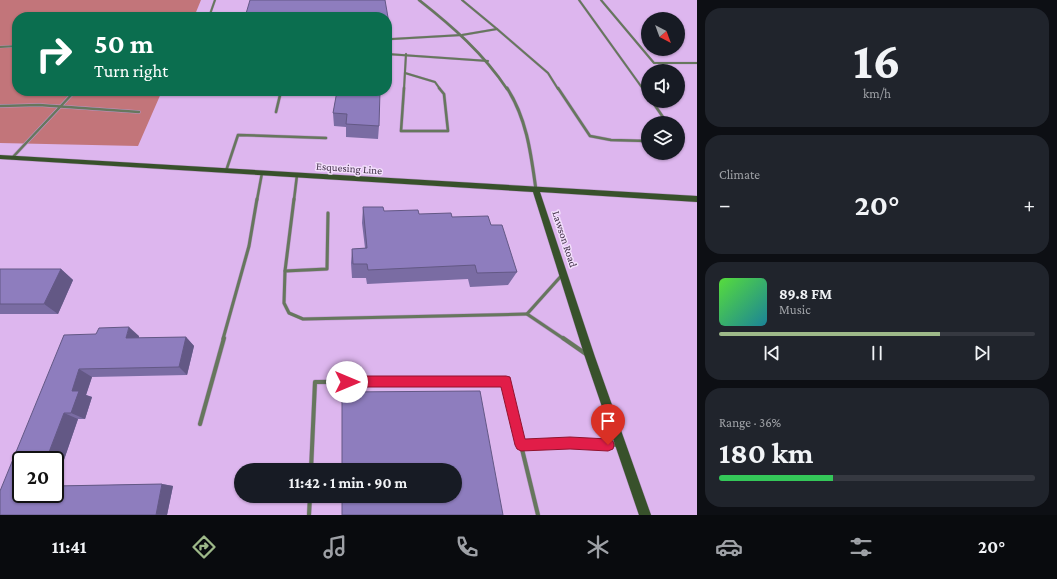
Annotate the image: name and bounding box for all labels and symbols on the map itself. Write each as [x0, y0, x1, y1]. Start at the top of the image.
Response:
north arrow [641, 12, 685, 56]
street label: Esquesing Line [315, 160, 383, 177]
street label: Lawson Road [550, 209, 580, 269]
position arrow [326, 361, 368, 403]
pin [591, 404, 625, 445]
speed limit sign: 20 [12, 451, 64, 503]

